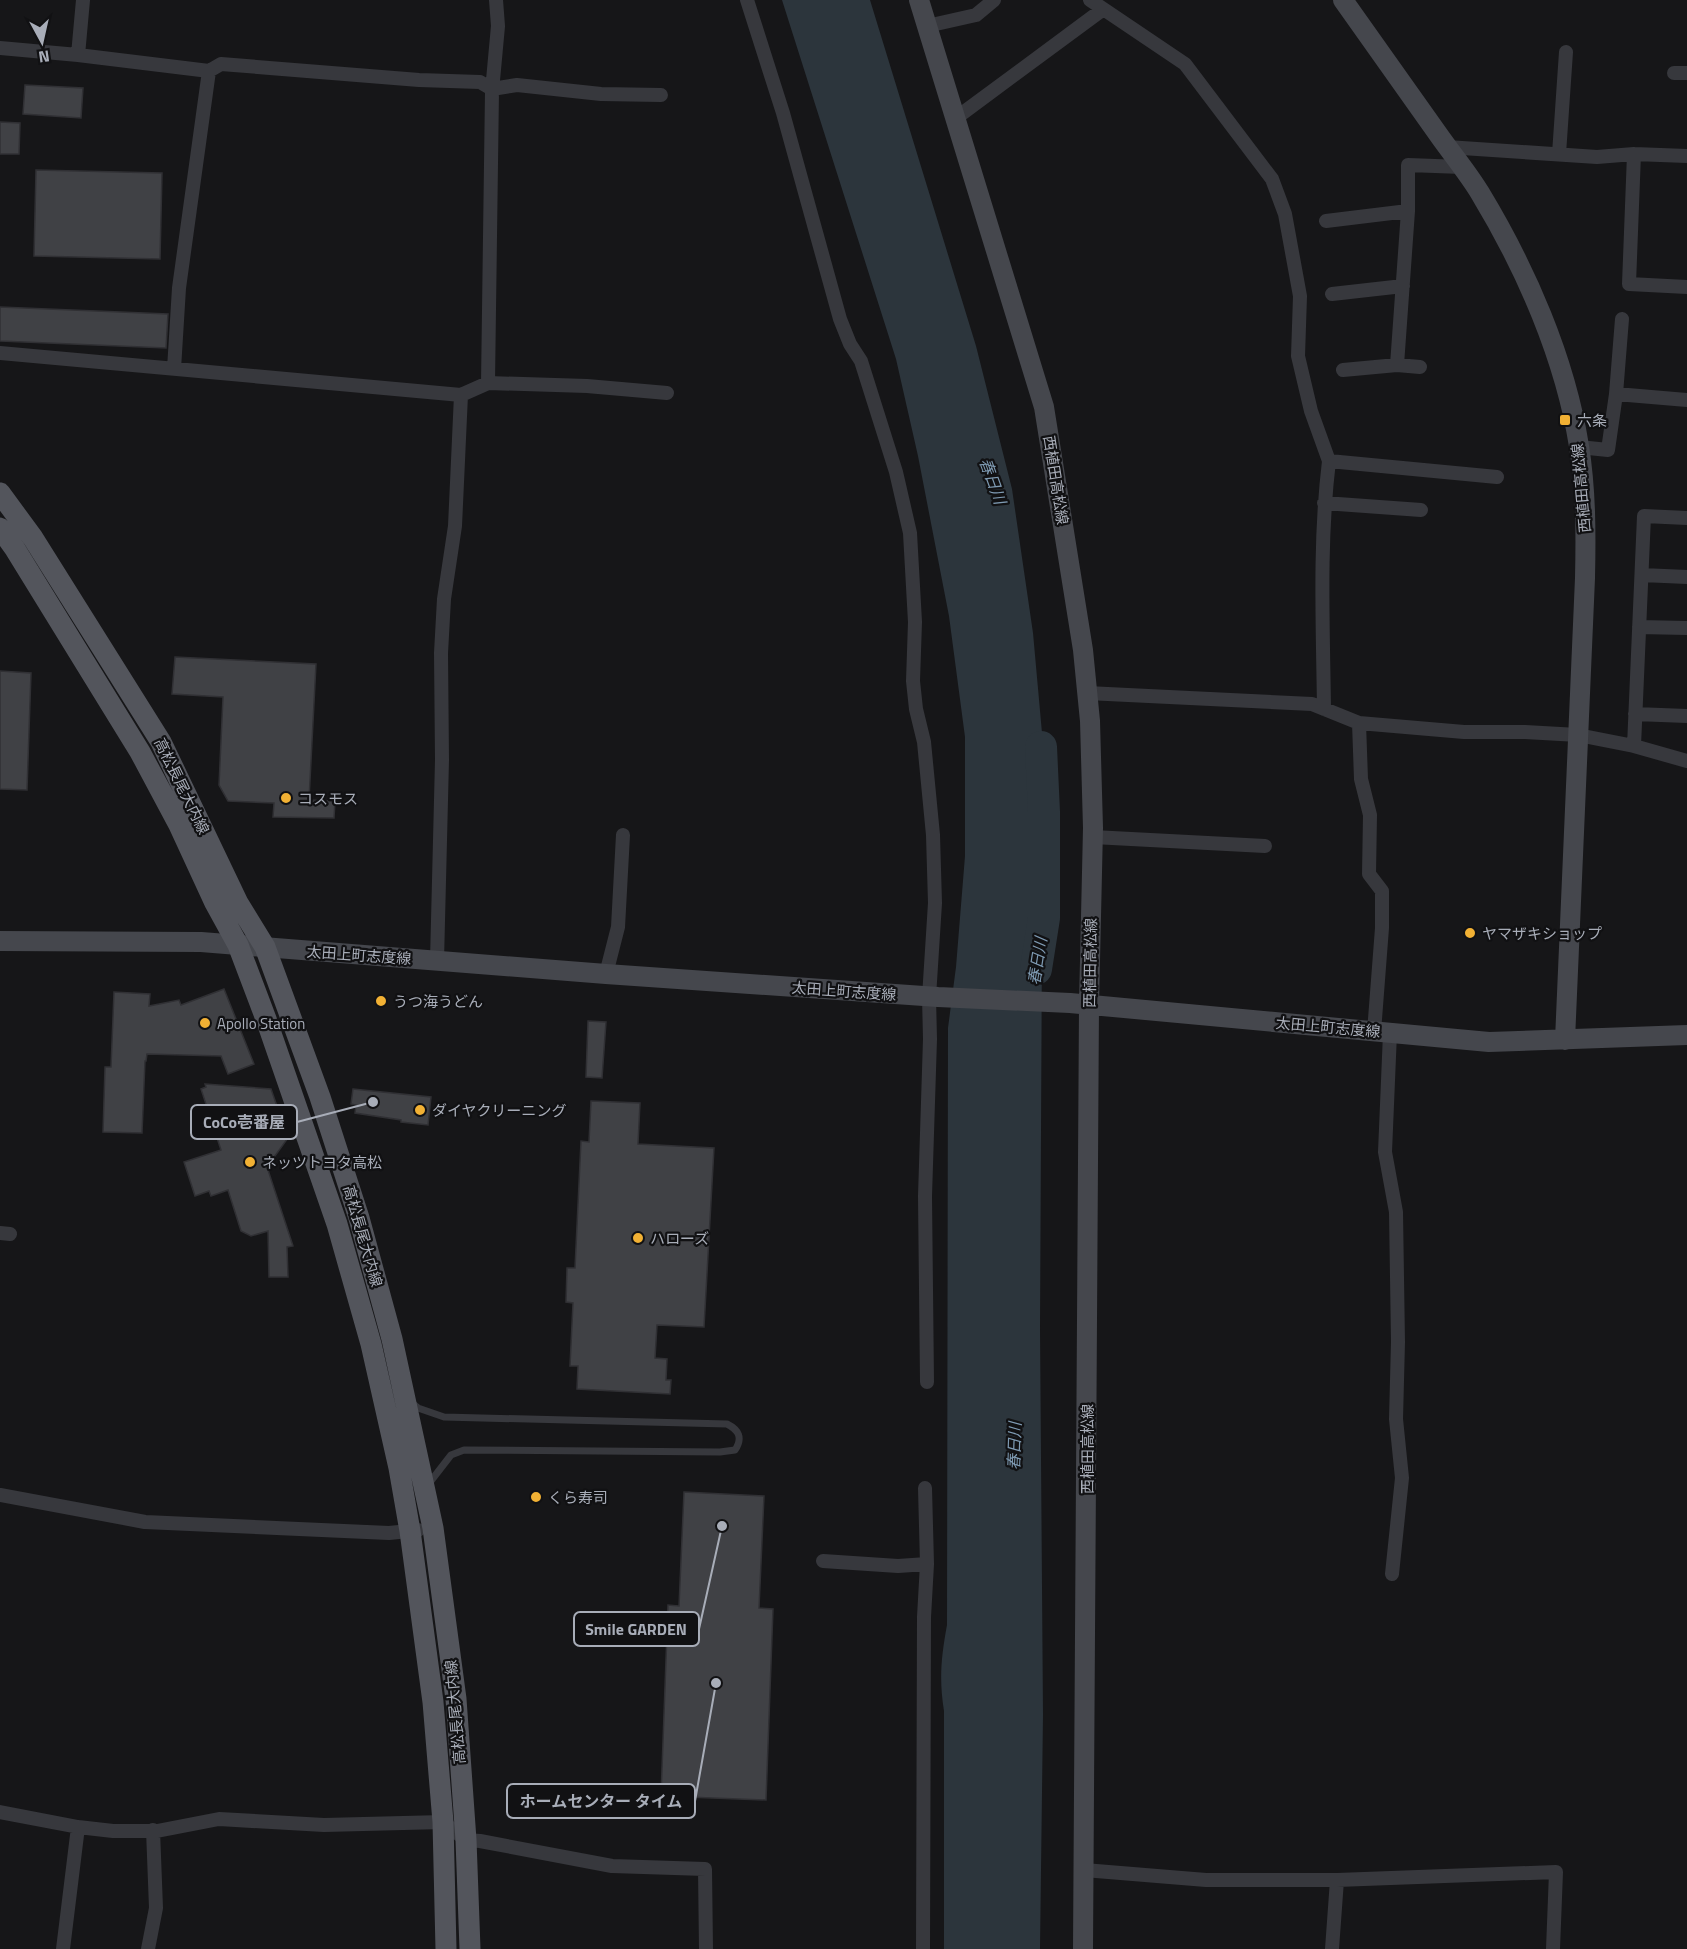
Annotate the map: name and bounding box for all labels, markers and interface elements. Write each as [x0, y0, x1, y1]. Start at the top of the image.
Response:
north arrow [12, 12, 72, 72]
text: N [37, 44, 51, 70]
place label: 六条 [1577, 409, 1607, 432]
marker: 六条 [1558, 413, 1572, 427]
street label: 西植田高松線 [1038, 434, 1074, 526]
street label: 西植田高松線 [1566, 442, 1596, 534]
water label: 春日川 [974, 454, 1013, 510]
street label: 高松長尾大内線 [149, 734, 215, 838]
place label: コスモス [298, 787, 358, 810]
marker: コスモス [279, 791, 293, 805]
street label: 西植田高松線 [1078, 918, 1102, 1008]
place label: ヤマザキショップ [1482, 922, 1602, 945]
marker: ヤマザキショップ [1463, 926, 1477, 940]
water label: 春日川 [1021, 933, 1053, 987]
street label: 太田上町志度線 [306, 940, 412, 970]
street label: 太田上町志度線 [791, 976, 897, 1006]
place label: うつ海うどん [393, 990, 483, 1013]
marker: うつ海うどん [374, 994, 388, 1008]
street label: 太田上町志度線 [1275, 1011, 1381, 1043]
place label: Apollo Station [217, 1012, 305, 1035]
marker: Apollo Station [198, 1016, 212, 1030]
place label: ダイヤクリーニング [432, 1099, 567, 1122]
marker: ダイヤクリーニング [413, 1103, 427, 1117]
callout: CoCo壱番屋 [191, 1105, 297, 1139]
text: CoCo壱番屋 [203, 1110, 285, 1134]
place label: ネッツトヨタ高松 [262, 1151, 382, 1174]
marker: ネッツトヨタ高松 [243, 1155, 257, 1169]
street label: 高松長尾大内線 [337, 1182, 389, 1290]
place label: ハローズ [650, 1227, 709, 1250]
marker: ハローズ [631, 1231, 645, 1245]
street label: 西植田高松線 [1076, 1404, 1099, 1494]
water label: 春日川 [1001, 1420, 1027, 1470]
place label: くら寿司 [548, 1486, 608, 1509]
marker: くら寿司 [529, 1490, 543, 1504]
callout: Smile GARDEN [574, 1612, 699, 1646]
text: Smile GARDEN [585, 1617, 687, 1641]
street label: 高松長尾大内線 [439, 1659, 471, 1765]
callout: ホームセンター タイム [507, 1784, 695, 1818]
text: ホームセンター タイム [520, 1789, 682, 1813]

